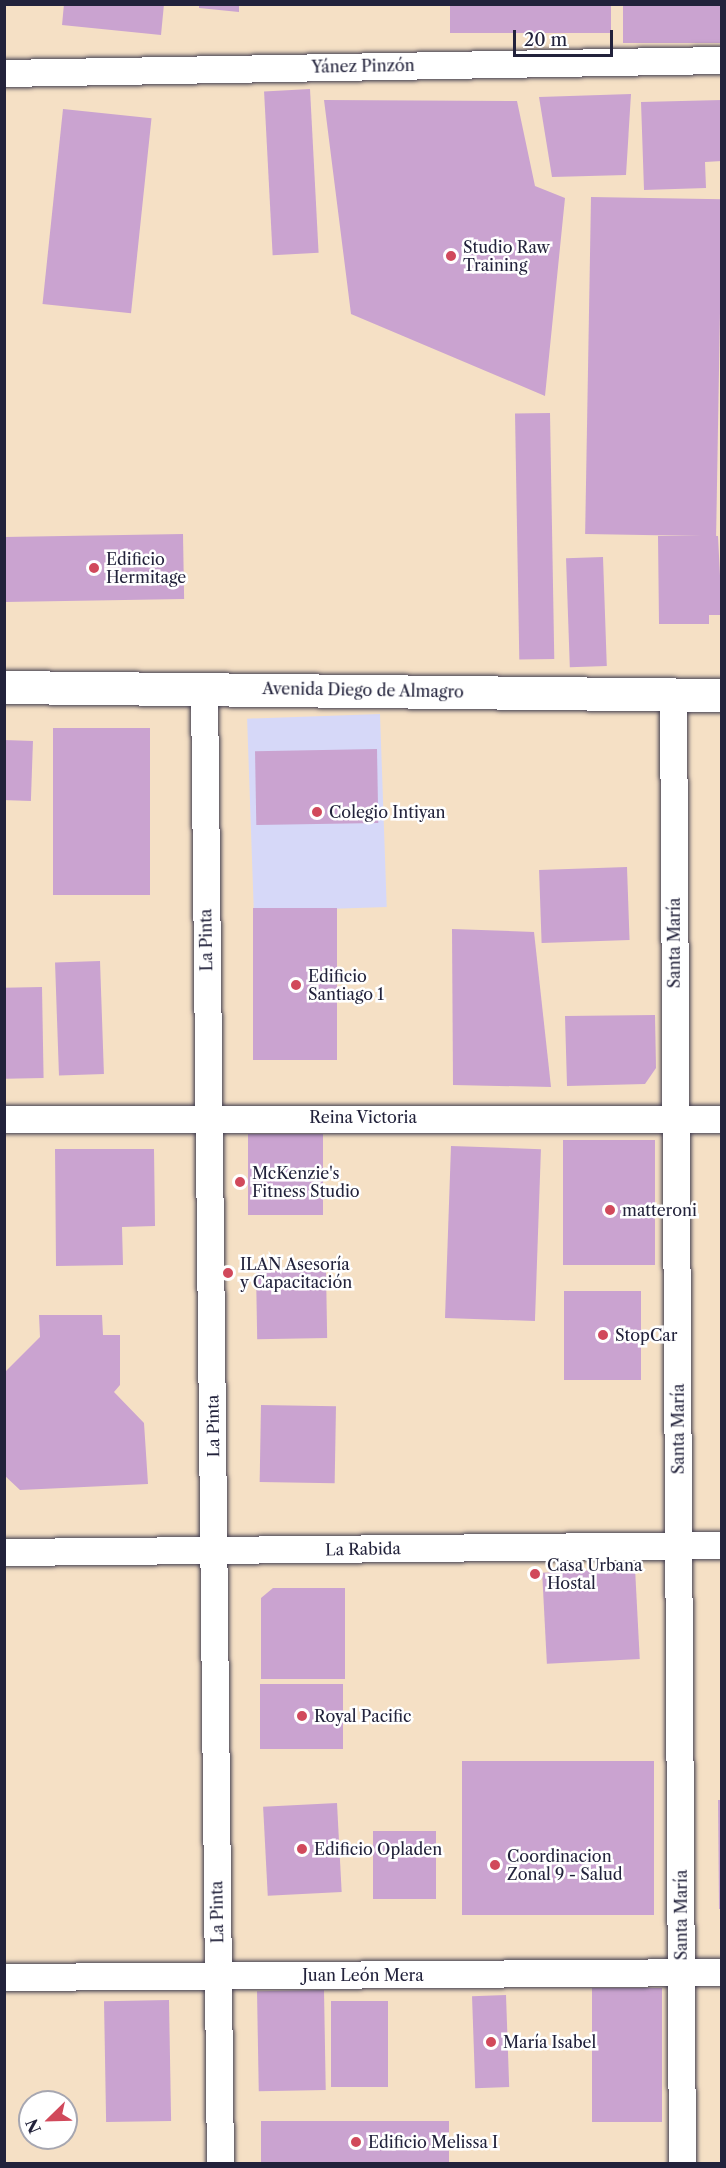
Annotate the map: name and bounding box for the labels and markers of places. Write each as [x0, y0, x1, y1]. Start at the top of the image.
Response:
place label: Studio Raw Training [463, 237, 550, 275]
marker: Studio Raw Training [444, 249, 458, 263]
place label: Edificio Hermitage [106, 549, 186, 587]
marker: Edificio Hermitage [87, 561, 101, 575]
place label: Colegio Intiyan [329, 802, 446, 822]
marker: Colegio Intiyan [310, 805, 324, 819]
place label: Edificio Santiago 1 [308, 966, 384, 1004]
marker: Edificio Santiago 1 [289, 978, 303, 992]
place label: McKenzie's Fitness Studio [252, 1163, 360, 1201]
marker: McKenzie's Fitness Studio [233, 1175, 247, 1189]
place label: matteroni [622, 1200, 697, 1220]
marker: matteroni [603, 1203, 617, 1217]
place label: ILAN Asesoría y Capacitación [240, 1254, 353, 1292]
marker: ILAN Asesoría y Capacitación [221, 1266, 235, 1280]
place label: StopCar [615, 1325, 677, 1345]
marker: StopCar [596, 1328, 610, 1342]
place label: Casa Urbana Hostal [547, 1555, 643, 1593]
marker: Casa Urbana Hostal [528, 1567, 542, 1581]
place label: Royal Pacific [314, 1706, 411, 1726]
marker: Royal Pacific [295, 1709, 309, 1723]
place label: Edificio Opladen [314, 1839, 442, 1859]
marker: Edificio Opladen [295, 1842, 309, 1856]
place label: Coordinacion Zonal 9 - Salud [507, 1846, 623, 1884]
marker: Coordinacion Zonal 9 - Salud [488, 1858, 502, 1872]
place label: María Isabel [503, 2032, 596, 2052]
marker: María Isabel [484, 2035, 498, 2049]
place label: Edificio Melissa I [368, 2132, 498, 2152]
marker: Edificio Melissa I [349, 2135, 363, 2149]

